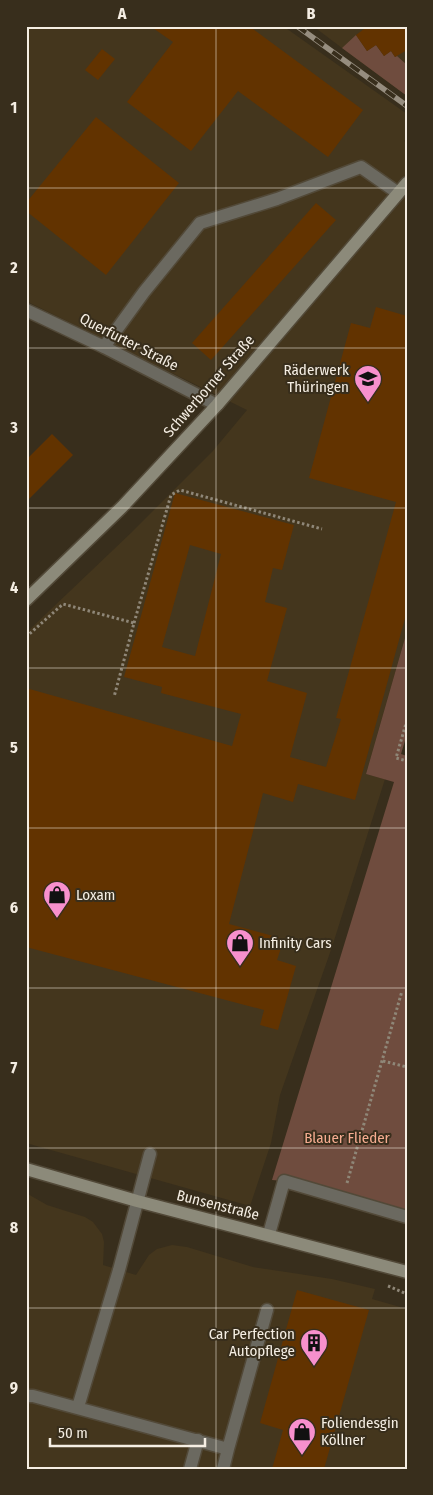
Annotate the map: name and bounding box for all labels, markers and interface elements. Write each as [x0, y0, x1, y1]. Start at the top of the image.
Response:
text: A [117, 4, 127, 23]
text: B [307, 4, 316, 23]
text: 1 [11, 98, 17, 117]
text: 2 [9, 258, 18, 277]
street label: Querfurter Straße [77, 309, 181, 375]
street label: Schwerborner Straße [160, 331, 258, 441]
place label: Räderwerk Thüringen [283, 361, 349, 396]
school or university icon: Räderwerk Thüringen [353, 364, 383, 403]
text: 3 [9, 418, 18, 437]
text: 4 [10, 578, 18, 597]
text: 5 [10, 738, 18, 757]
shop icon: Loxam [42, 880, 72, 919]
place label: Loxam [76, 886, 115, 904]
text: 6 [10, 898, 18, 917]
shop icon: Infinity Cars [225, 928, 255, 967]
place label: Infinity Cars [259, 934, 332, 952]
text: 7 [11, 1058, 18, 1077]
park label: Blauer Flieder [304, 1129, 391, 1147]
street label: Bunsenstraße [175, 1186, 261, 1224]
text: 8 [10, 1218, 19, 1237]
place label: Car Perfection Autopflege [209, 1325, 295, 1360]
building icon: Car Perfection Autopflege [299, 1328, 329, 1367]
text: 9 [10, 1378, 18, 1397]
place label: Foliendesgin Köllner [321, 1414, 399, 1449]
scale bar [50, 1415, 205, 1447]
shop icon: Foliendesgin Köllner [287, 1417, 317, 1456]
text: 50 m [58, 1424, 88, 1442]

